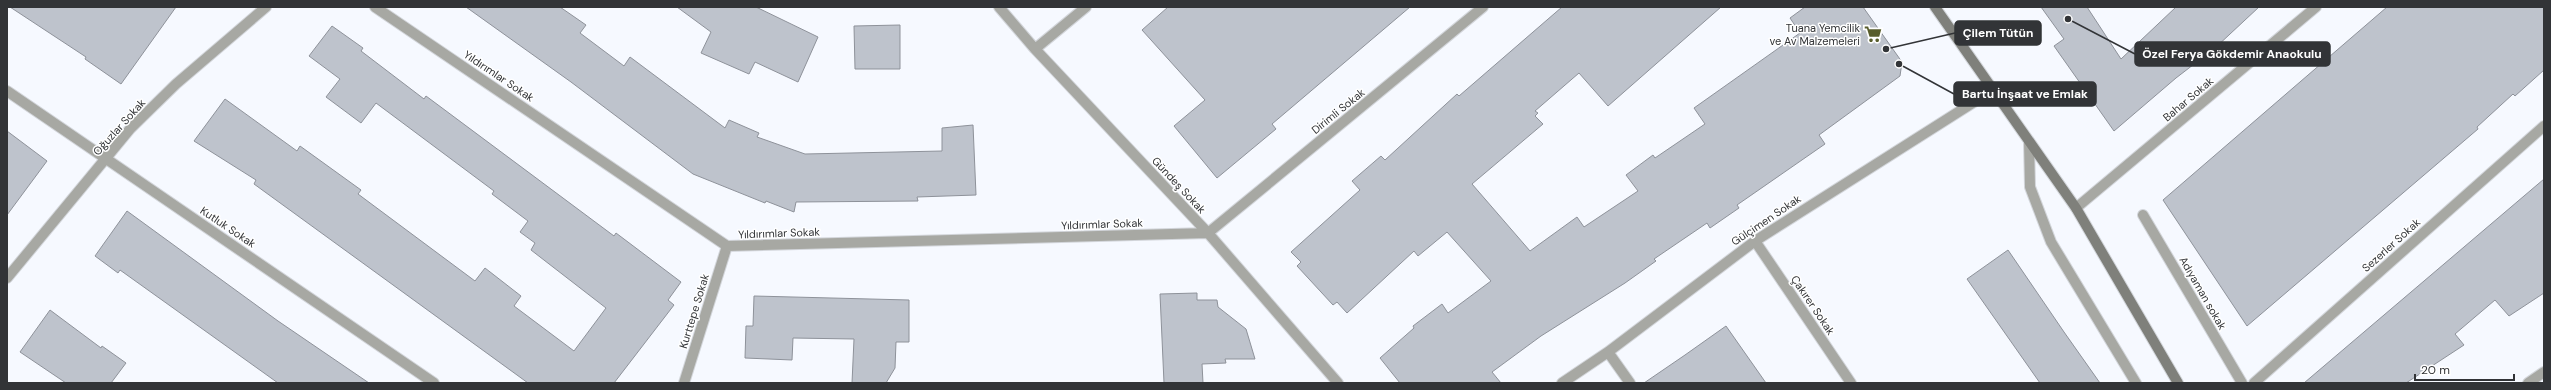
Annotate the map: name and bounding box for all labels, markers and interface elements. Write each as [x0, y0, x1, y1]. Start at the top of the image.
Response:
place label: Tuana Yemcilik ve Av Malzemeleri [1769, 21, 1860, 48]
callout: Çilem Tütün [1955, 21, 2041, 45]
supermarket icon: Tuana Yemcilik ve Av Malzemeleri [1863, 24, 1883, 44]
text: Çilem Tütün [1963, 25, 2033, 41]
callout: Özel Ferya Gökdemir Anaokulu [2135, 42, 2330, 66]
text: Özel Ferya Gökdemir Anaokulu [2142, 46, 2322, 62]
street label: Yıldırımlar Sokak [461, 47, 537, 105]
street label: Bahar Sokak [2160, 73, 2217, 124]
callout: Bartu İnşaat ve Emlak [1954, 82, 2096, 106]
street label: Dirimli Sokak [1308, 85, 1368, 137]
text: Bartu İnşaat ve Emlak [1962, 86, 2088, 102]
street label: Oğuzlar Sokak [90, 95, 148, 158]
street label: Gündeş Sokak [1149, 154, 1209, 217]
street label: Gülçimen Sokak [1728, 191, 1804, 249]
street label: Kutluk Sokak [198, 203, 259, 251]
street label: Sezerler Sokak [2359, 215, 2423, 275]
street label: Yıldırımlar Sokak [1061, 216, 1144, 232]
street label: Yıldırımlar Sokak [738, 225, 821, 241]
street label: Adıyaman sokak [2176, 254, 2230, 332]
street label: Kurttepe Sokak [676, 272, 712, 350]
street label: Çakırer Sokak [1788, 273, 1838, 338]
scale bar [2415, 356, 2514, 382]
text: 20 m [2421, 362, 2450, 378]

